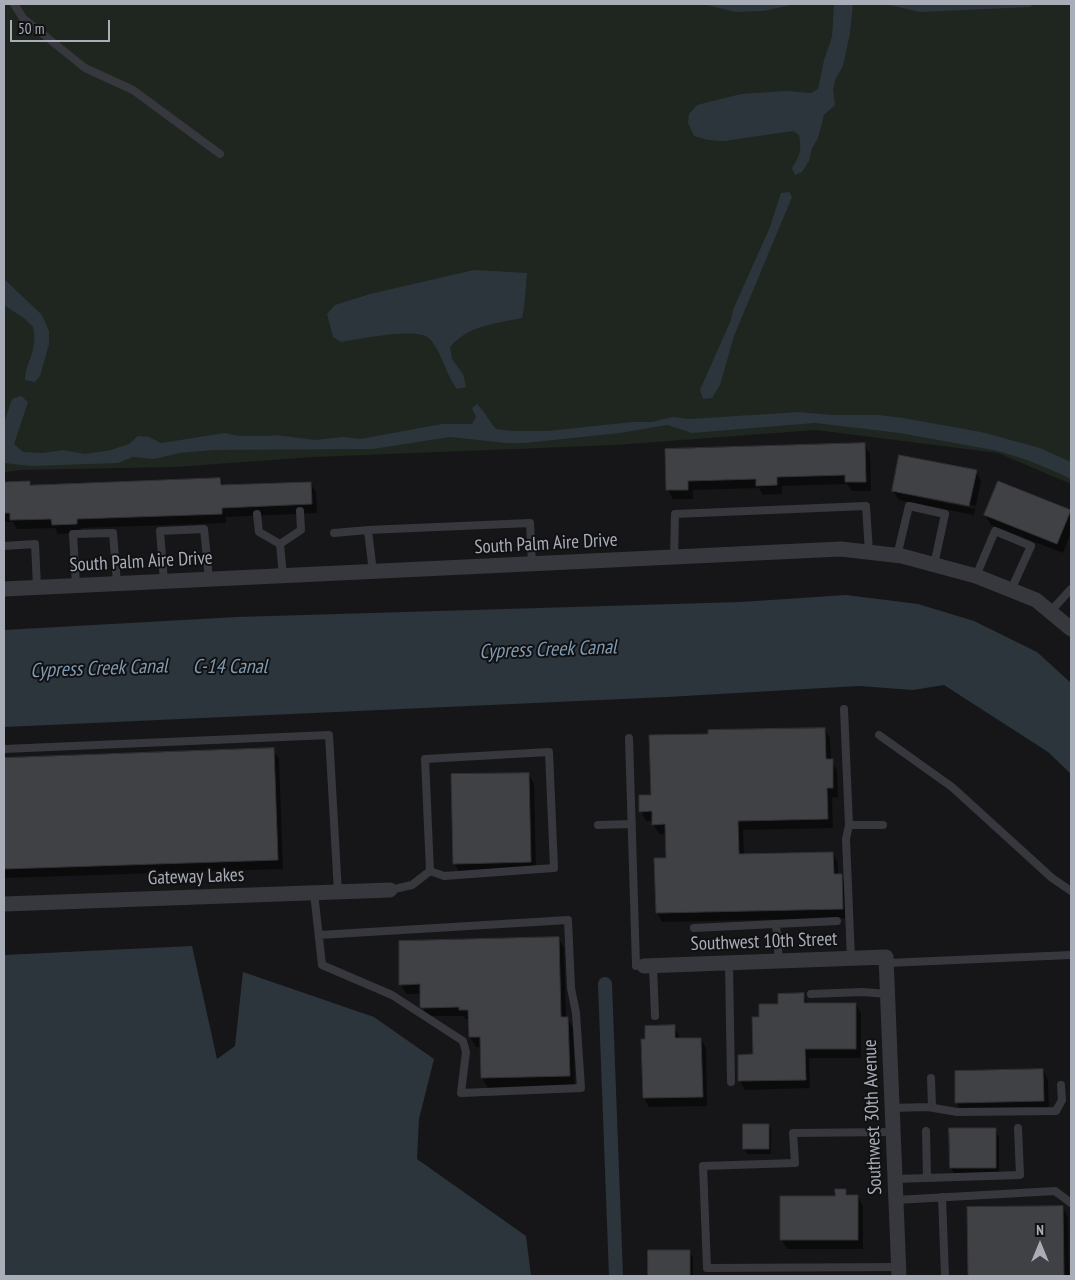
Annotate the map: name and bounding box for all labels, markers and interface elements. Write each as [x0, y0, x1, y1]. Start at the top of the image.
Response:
scale bar [12, 10, 112, 42]
text: 50 m [18, 19, 44, 38]
street label: South Palm Aire Drive [474, 529, 618, 559]
street label: South Palm Aire Drive [69, 547, 213, 577]
water label: Cypress Creek Canal [479, 636, 617, 664]
water label: Cypress Creek Canal [30, 655, 168, 683]
water label: C-14 Canal [193, 655, 267, 679]
street label: Gateway Lakes [147, 864, 245, 890]
street label: Southwest 10th Street [690, 928, 838, 956]
street label: Southwest 30th Avenue [859, 1039, 887, 1195]
north arrow [1015, 1220, 1065, 1270]
text: N [1036, 1221, 1044, 1239]

